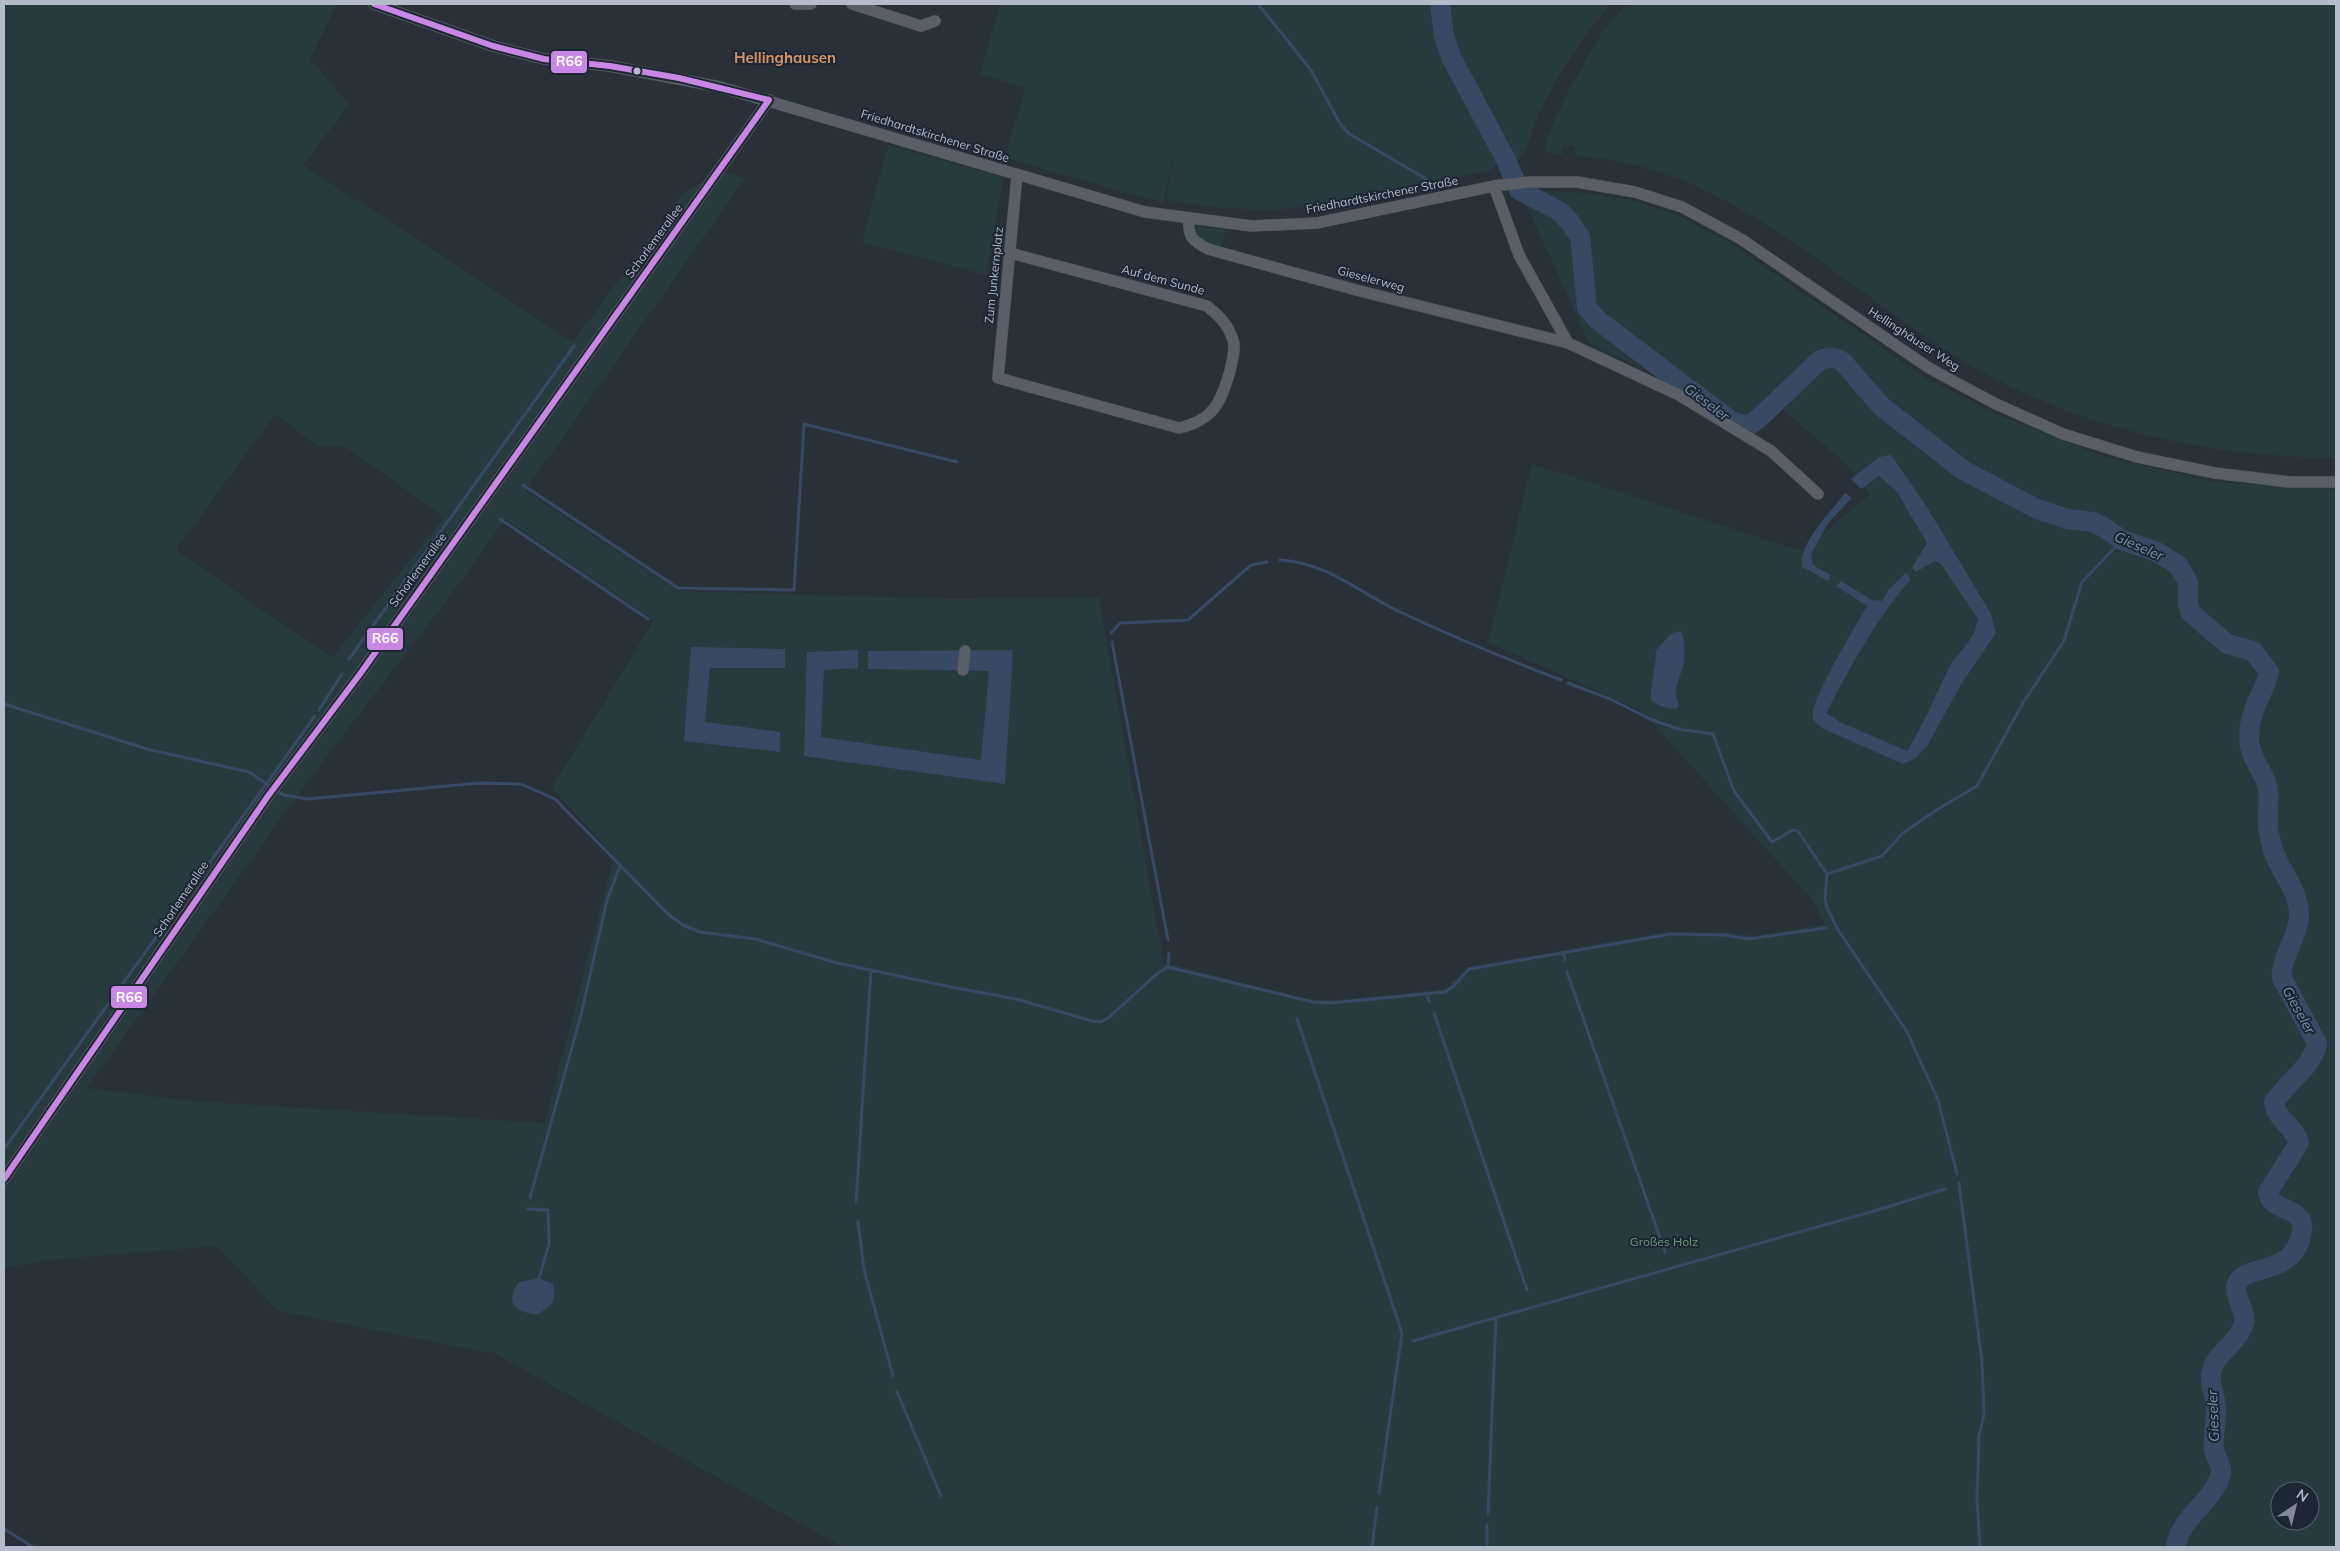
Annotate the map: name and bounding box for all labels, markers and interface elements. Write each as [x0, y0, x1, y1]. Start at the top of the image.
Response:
district label: Hellinghausen [734, 48, 836, 67]
line badge: R66 [550, 50, 588, 74]
text: R66 [556, 52, 582, 70]
unlabelled marker [632, 66, 642, 76]
street label: Friedhardtskirchener Straße [859, 106, 1011, 165]
street label: Friedhardtskirchener Straße [1305, 172, 1459, 217]
street label: Schorlemerallee [622, 201, 686, 281]
street label: Zum Junkernplatz [981, 226, 1006, 324]
street label: Auf dem Sunde [1120, 261, 1206, 298]
street label: Gieselerweg [1336, 262, 1406, 295]
street label: Hellinghäuser Weg [1866, 303, 1963, 374]
water label: Gieseler [1681, 379, 1734, 425]
water label: Gieseler [2112, 527, 2167, 565]
street label: Schorlemerallee [386, 530, 450, 610]
line badge: R66 [366, 627, 404, 651]
text: R66 [372, 629, 398, 647]
street label: Schorlemerallee [150, 858, 212, 940]
water label: Gieseler [2279, 983, 2320, 1038]
line badge: R66 [110, 985, 148, 1009]
text: R66 [116, 988, 142, 1006]
park label: Großes Holz [1630, 1234, 1698, 1249]
water label: Gieseler [2203, 1389, 2223, 1442]
north arrow [2270, 1481, 2320, 1531]
text: N [2293, 1485, 2312, 1506]

